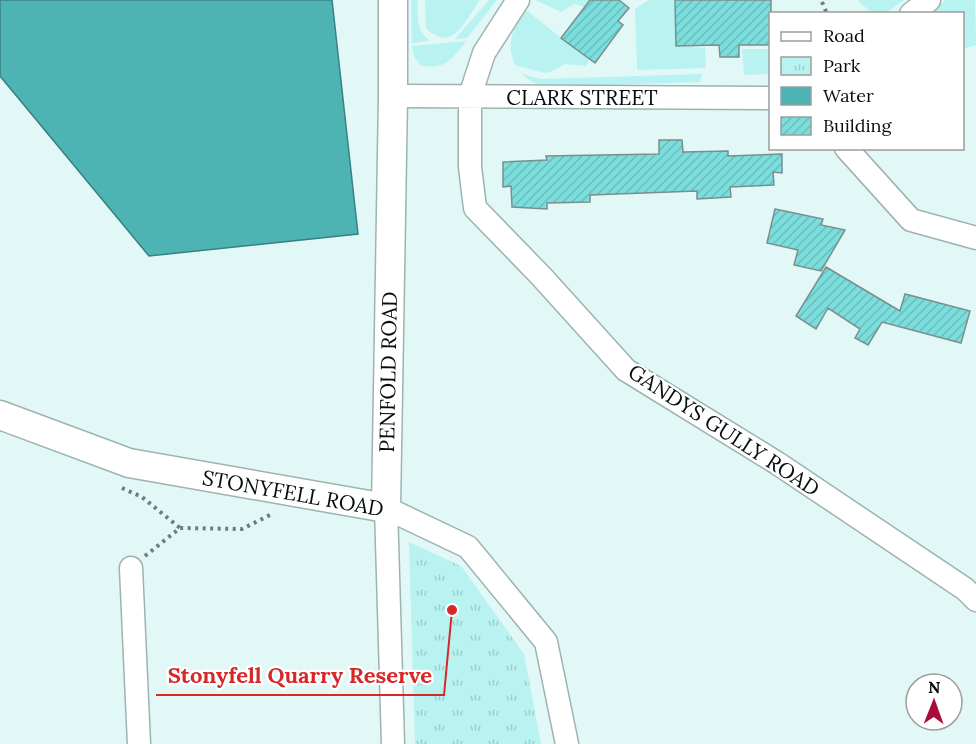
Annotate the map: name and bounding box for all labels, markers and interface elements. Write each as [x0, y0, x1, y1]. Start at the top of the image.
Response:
legend [769, 12, 964, 150]
text: Road [823, 24, 865, 47]
text: Park [823, 54, 861, 77]
street label: CLARK STREET [506, 84, 658, 111]
text: Water [823, 84, 874, 107]
text: Building [823, 114, 893, 137]
street label: PENFOLD ROAD [373, 291, 403, 453]
street label: GANDYS GULLY ROAD [623, 358, 825, 502]
street label: STONYFELL ROAD [200, 464, 386, 522]
callout: Stonyfell Quarry Reserve [156, 655, 444, 695]
text: Stonyfell Quarry Reserve [168, 661, 432, 689]
north arrow [904, 672, 964, 732]
text: N [928, 677, 941, 697]

